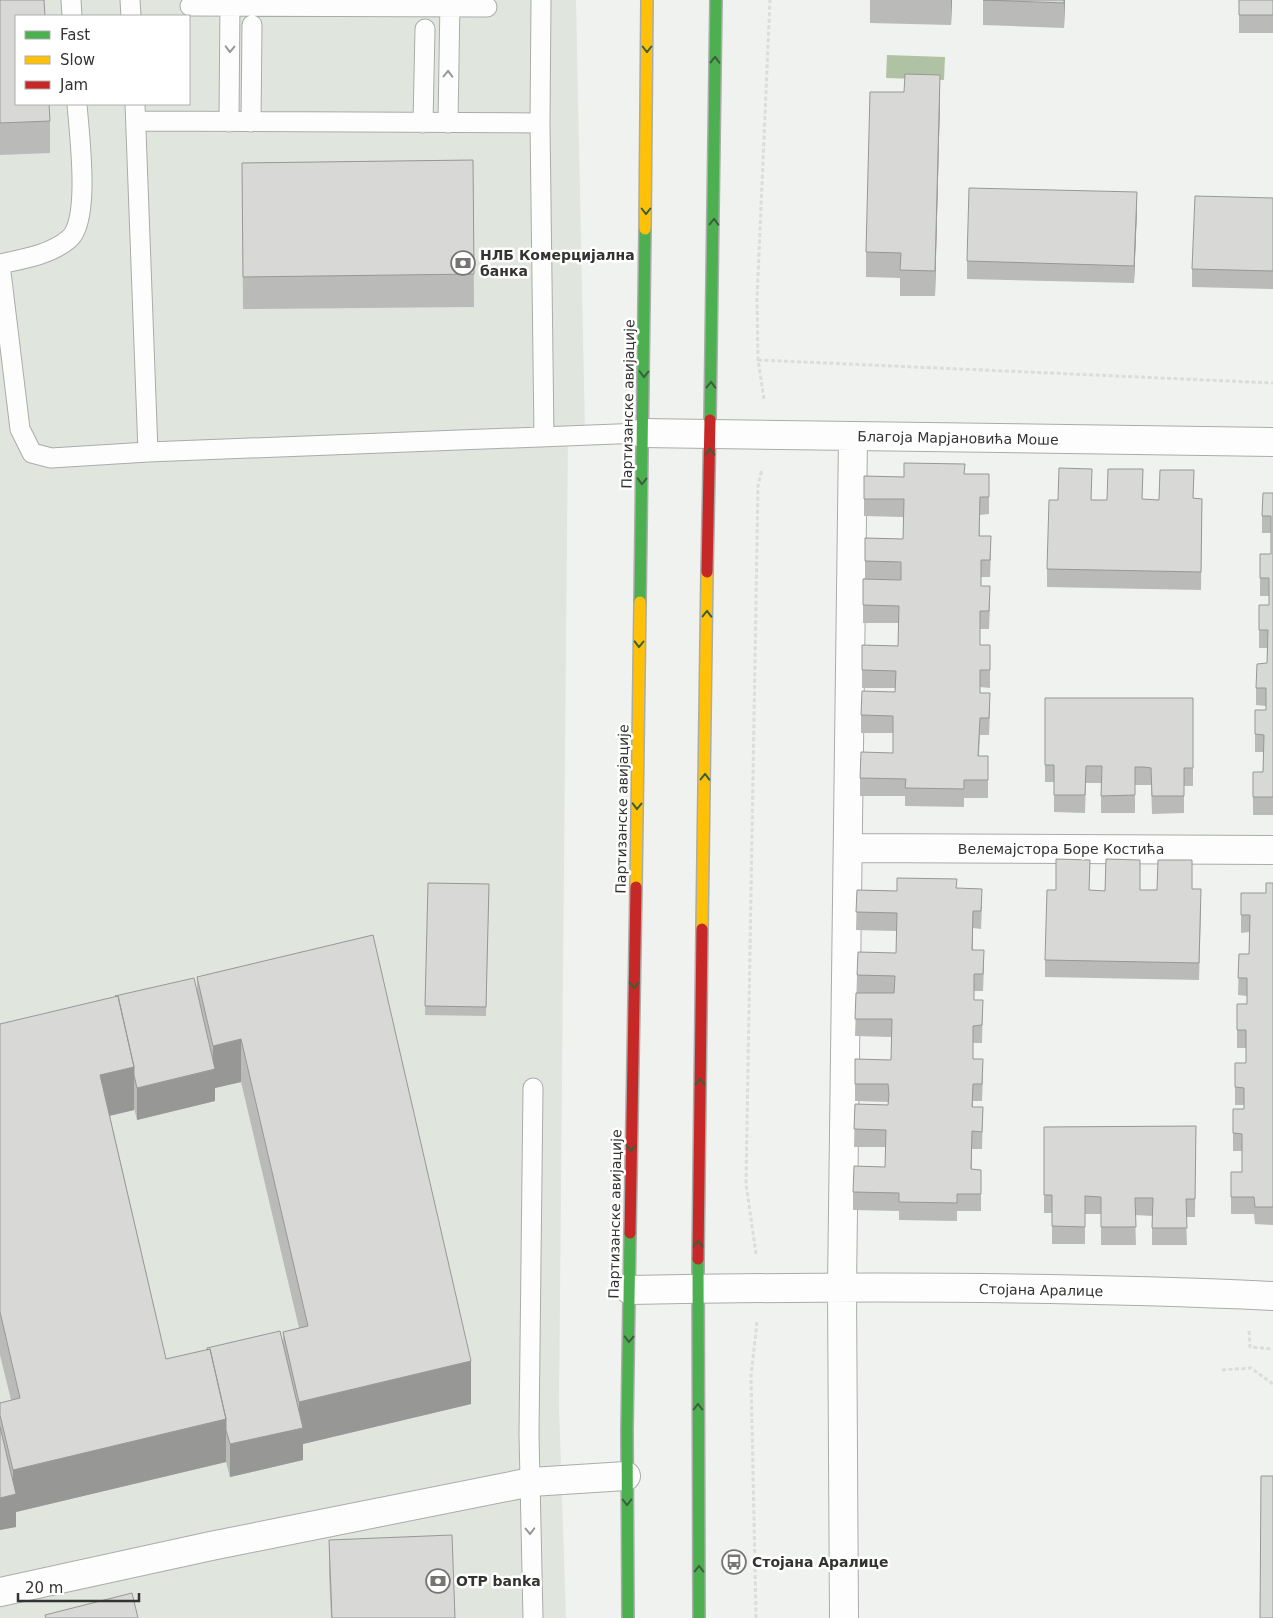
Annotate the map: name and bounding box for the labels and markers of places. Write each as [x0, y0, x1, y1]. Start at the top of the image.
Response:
place label: НЛБ Комерцијална банка [480, 247, 635, 279]
bank icon: НЛБ Комерцијална банка [450, 250, 476, 276]
bus stop icon: Стојана Аралице [721, 1549, 747, 1575]
place label: Стојана Аралице [752, 1554, 889, 1570]
bank icon: OTP banka [425, 1568, 451, 1594]
place label: OTP banka [456, 1573, 541, 1589]

